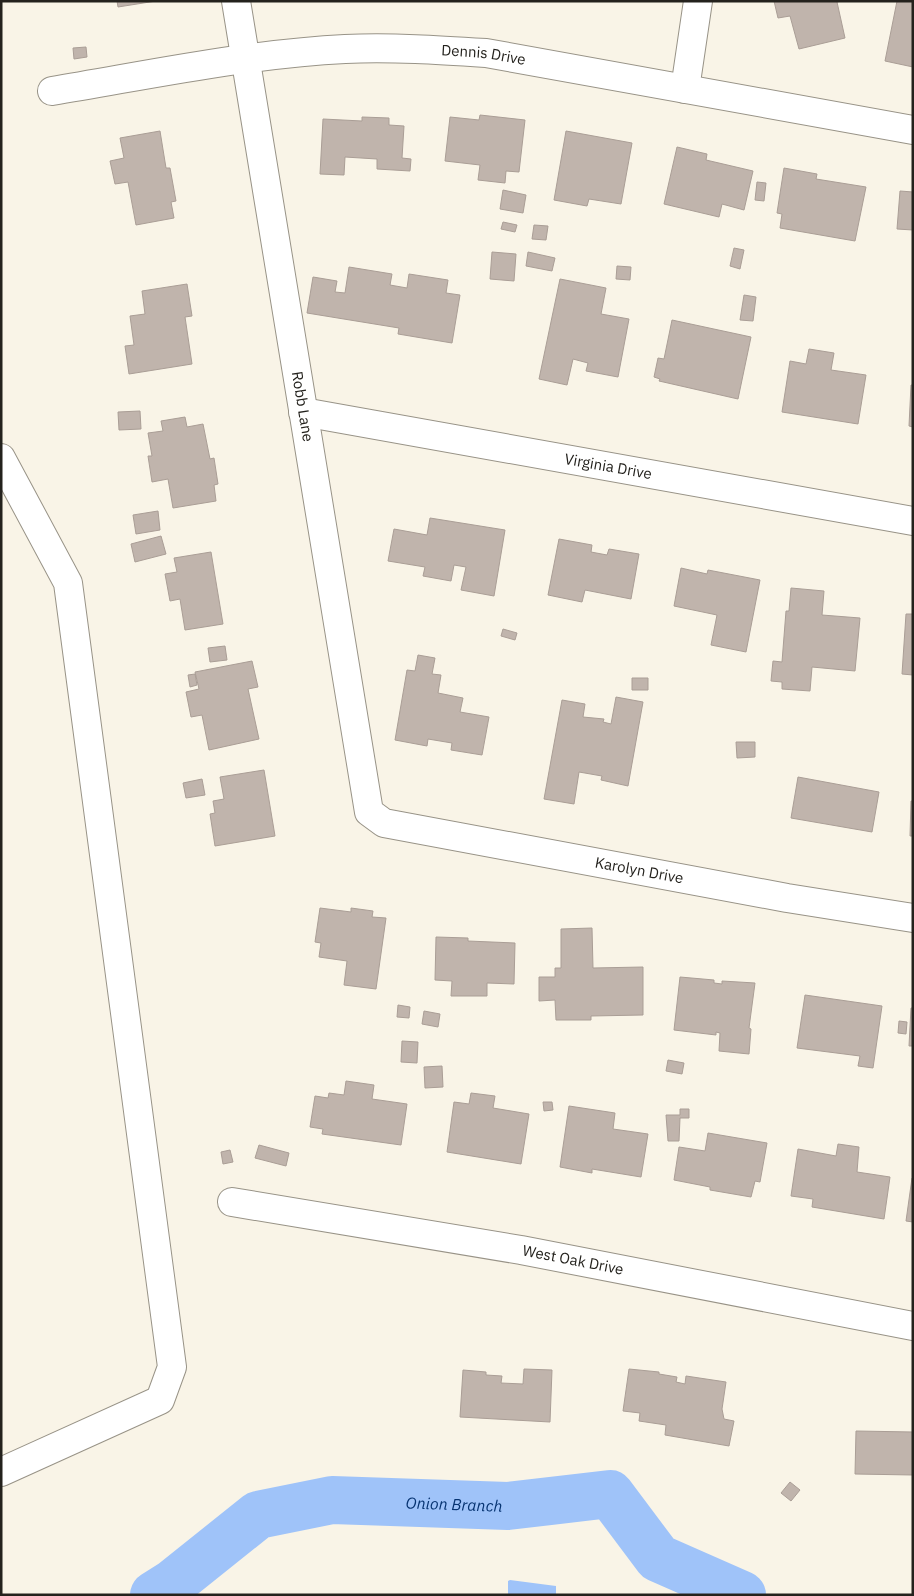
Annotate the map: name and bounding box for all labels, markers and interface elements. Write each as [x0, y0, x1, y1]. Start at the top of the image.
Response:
street label: Dennis Drive [441, 40, 527, 69]
street label: Robb Lane [288, 370, 318, 443]
street label: Virginia Drive [563, 449, 653, 483]
street label: Karolyn Drive [594, 852, 685, 888]
street label: West Oak Drive [521, 1241, 625, 1279]
water label: Onion Branch [405, 1493, 503, 1516]

